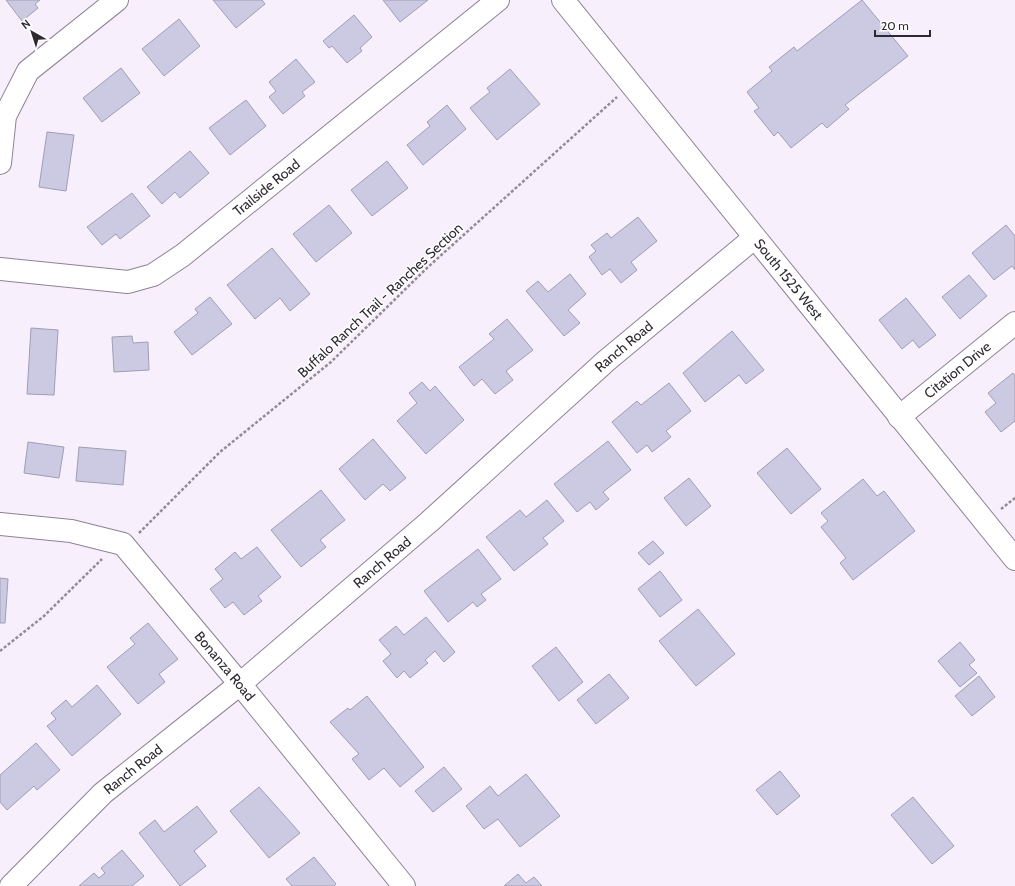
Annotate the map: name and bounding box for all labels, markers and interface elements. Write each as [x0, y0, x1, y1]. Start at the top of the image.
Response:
north arrow [12, 12, 52, 52]
scale bar [875, 12, 930, 38]
text: N [18, 16, 33, 32]
text: 20 m [881, 18, 909, 33]
street label: Trailside Road [229, 155, 304, 220]
street label: Buffalo Ranch Trail - Ranches Section [294, 219, 466, 381]
street label: South 1525 West [750, 235, 827, 324]
street label: Ranch Road [591, 317, 656, 376]
street label: Citation Drive [920, 337, 994, 402]
street label: Ranch Road [349, 532, 415, 592]
street label: Bonanza Road [191, 628, 259, 705]
street label: Ranch Road [100, 740, 166, 798]

